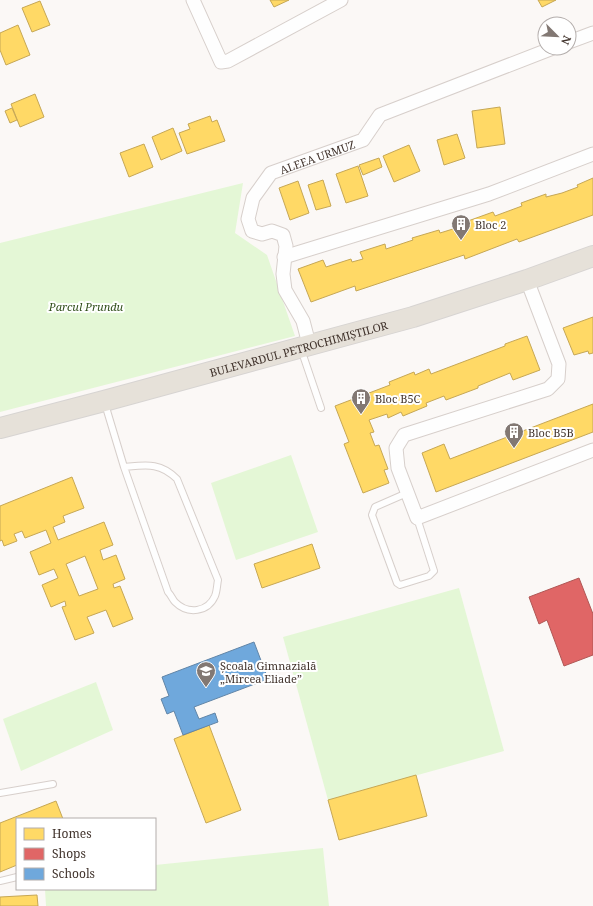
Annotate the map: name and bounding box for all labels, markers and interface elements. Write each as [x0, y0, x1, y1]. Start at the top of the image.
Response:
north arrow [537, 16, 577, 56]
text: N [558, 33, 575, 48]
street label: ALEEA URMUZ [278, 136, 357, 177]
building icon: Bloc 2 [450, 213, 472, 241]
place label: Bloc 2 [475, 217, 506, 232]
park label: Parcul Prundu [48, 299, 124, 314]
street label: BULEVARDUL PETROCHIMIȘTILOR [208, 317, 390, 379]
building icon: Bloc B5C [350, 387, 372, 415]
place label: Bloc B5C [375, 391, 421, 406]
building icon: Bloc B5B [503, 421, 525, 449]
place label: Bloc B5B [528, 425, 574, 440]
place label: Școala Gimnazială „Mircea Eliade” [220, 658, 316, 686]
school or university icon: Școala Gimnazială „Mircea Eliade” [195, 660, 217, 688]
legend [16, 818, 156, 890]
text: Homes [52, 825, 92, 842]
text: Shops [52, 845, 86, 862]
text: Schools [52, 865, 95, 882]

